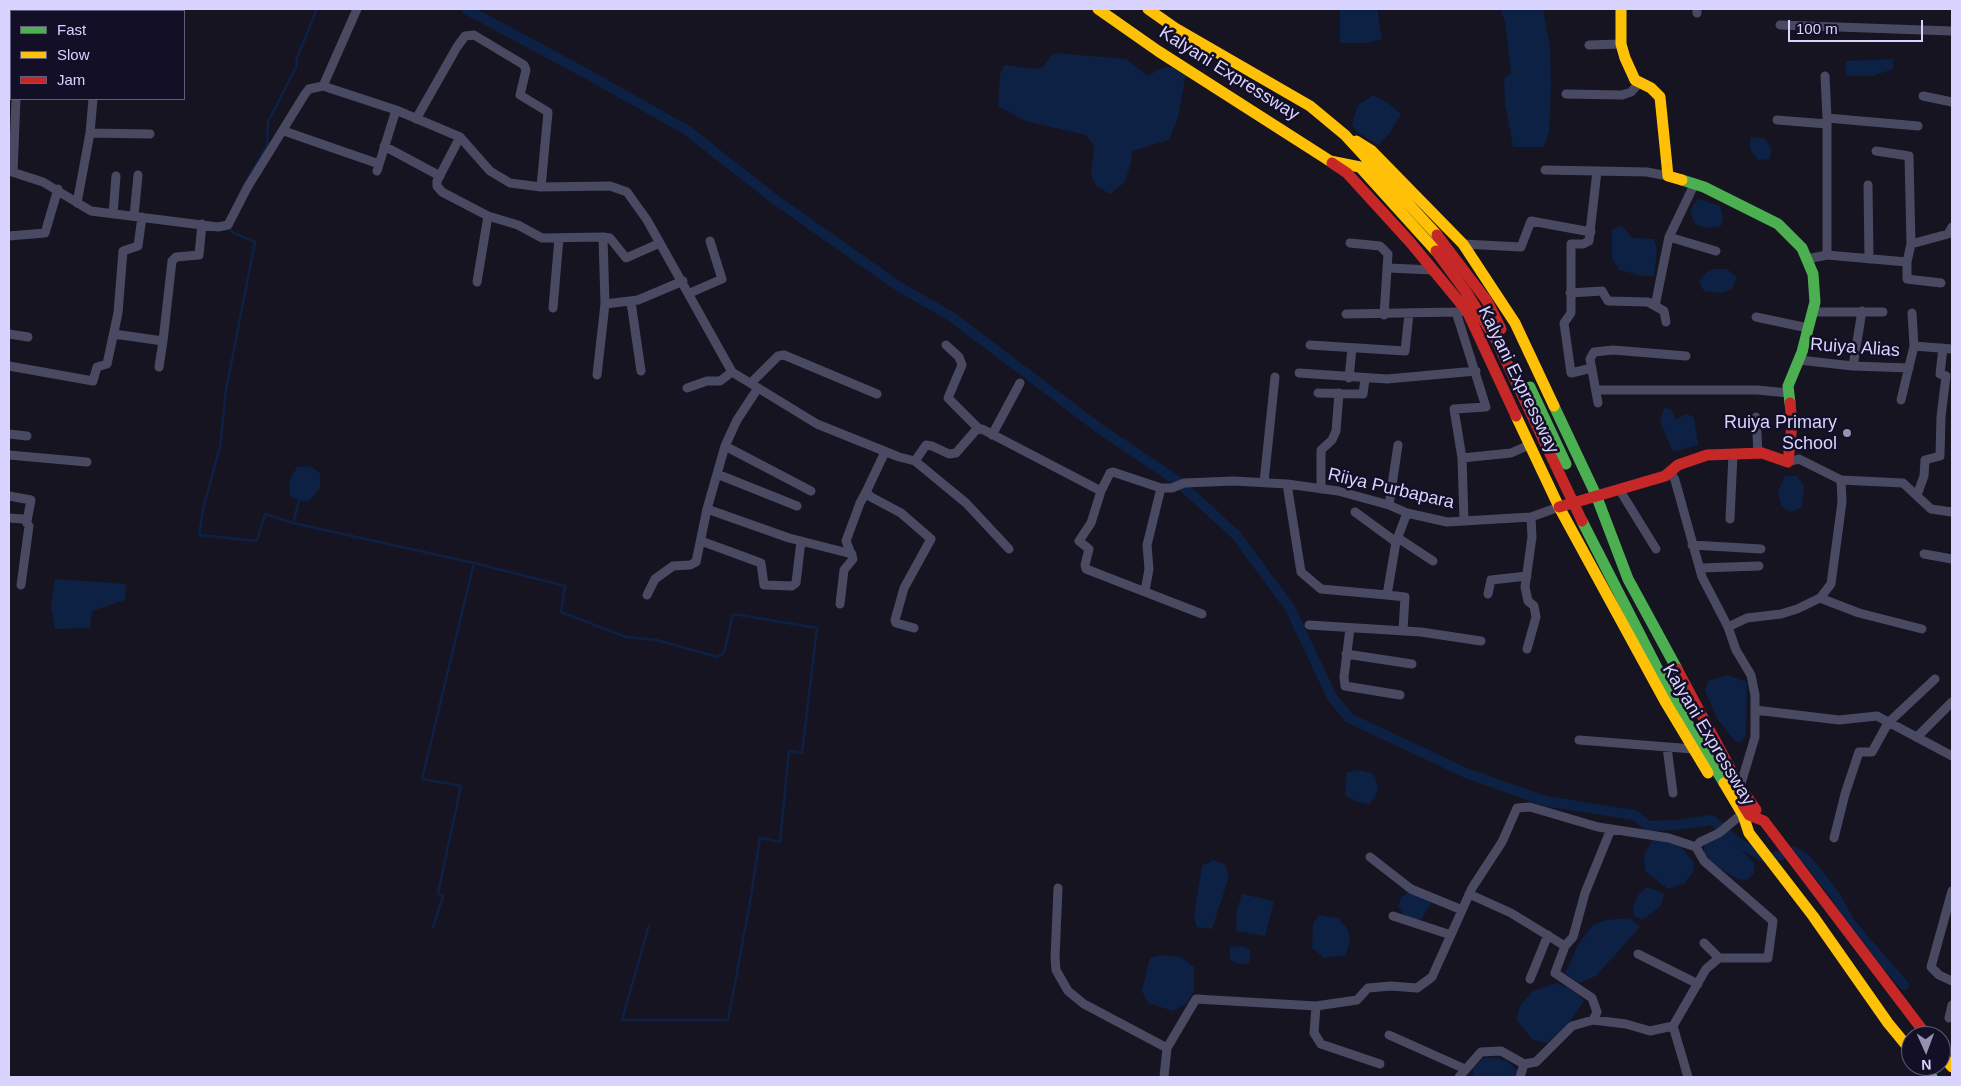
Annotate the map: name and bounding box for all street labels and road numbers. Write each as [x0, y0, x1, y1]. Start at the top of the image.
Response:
street label: Kalyani Expressway [1155, 22, 1303, 126]
street label: Kalyani Expressway [1473, 303, 1563, 457]
street label: Ruiya Alias [1809, 334, 1901, 362]
street label: Riiya Purbapara [1326, 464, 1456, 514]
street label: Kalyani Expressway [1657, 660, 1759, 810]

